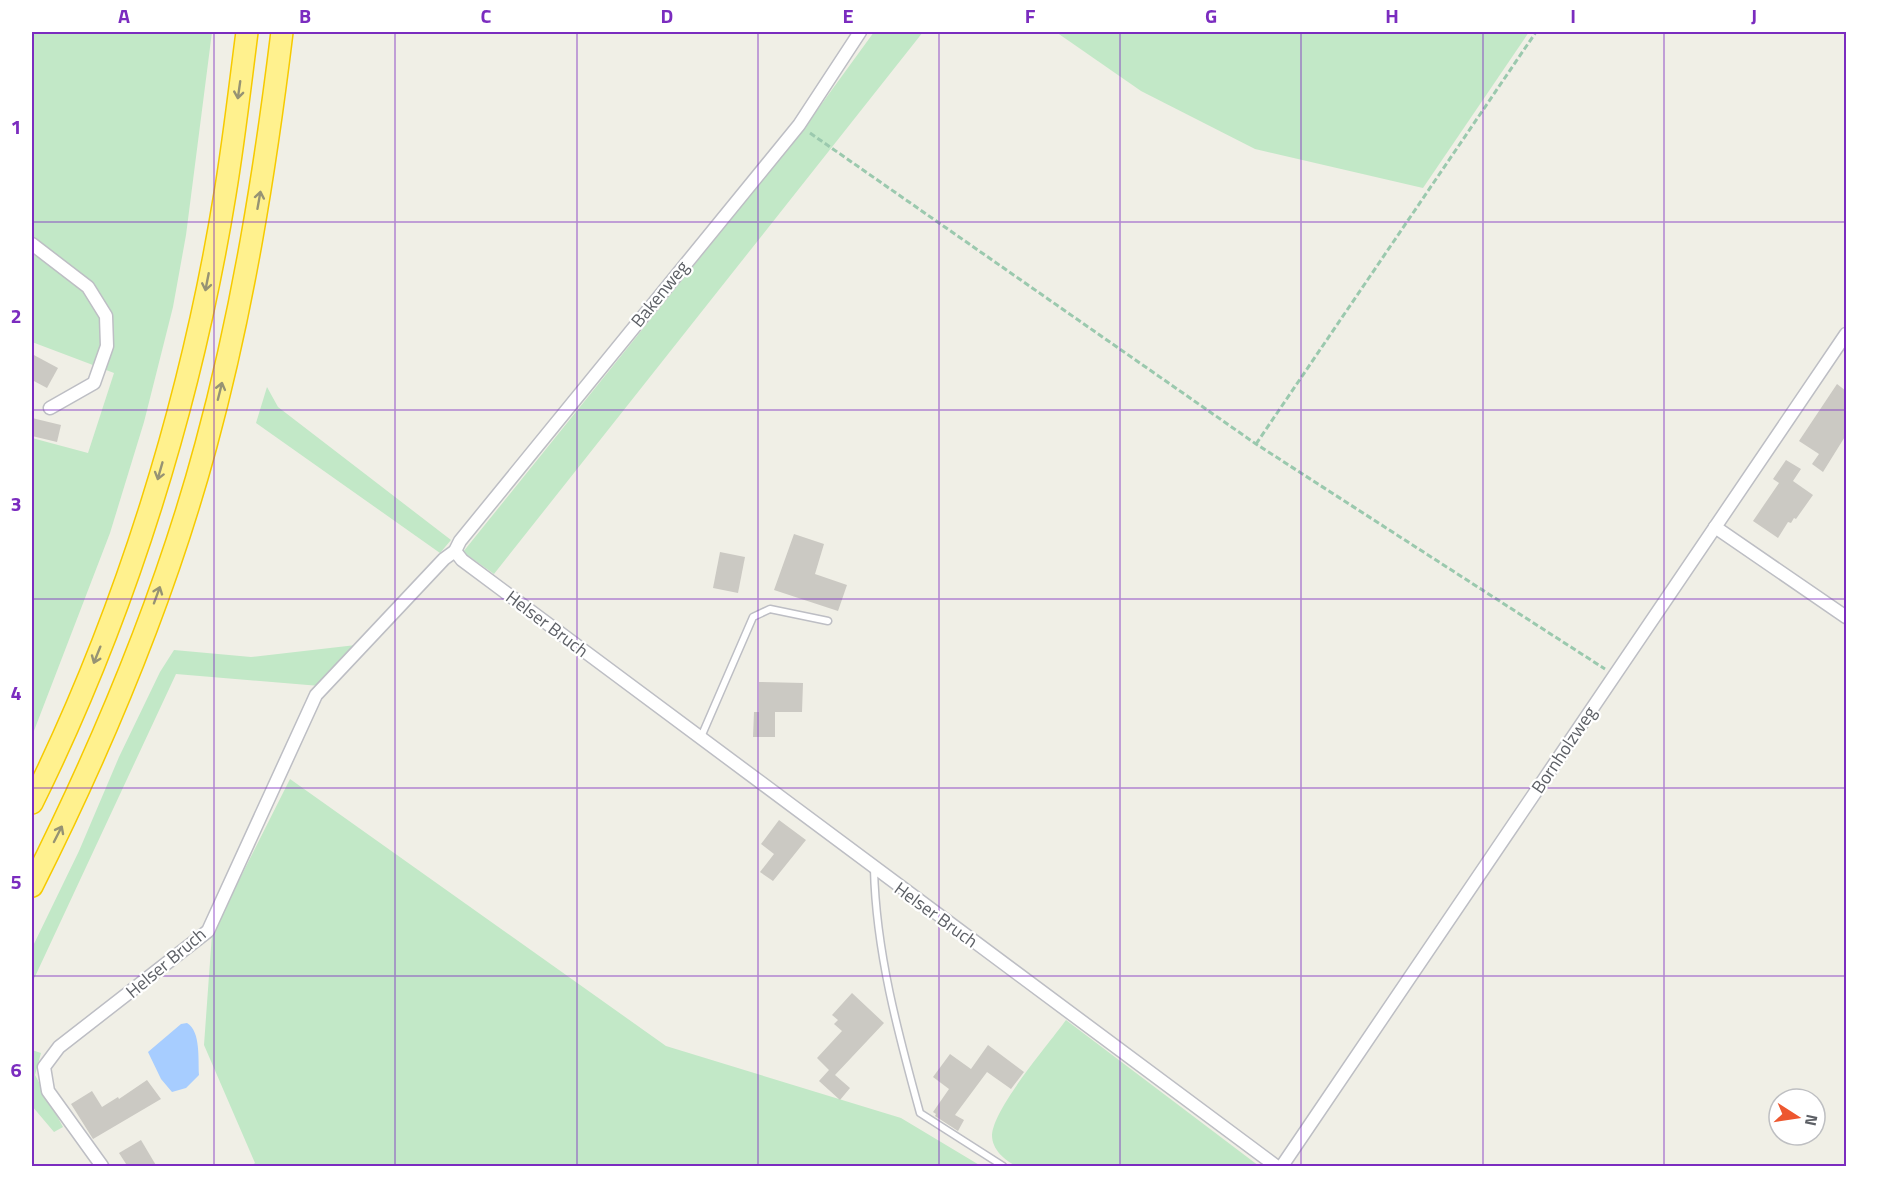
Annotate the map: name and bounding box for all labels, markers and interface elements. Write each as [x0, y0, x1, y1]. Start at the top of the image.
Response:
text: A [118, 0, 130, 31]
text: B [299, 0, 311, 31]
text: C [481, 0, 492, 31]
text: D [661, 0, 673, 31]
text: E [842, 0, 854, 31]
text: F [1025, 0, 1036, 31]
text: G [1205, 0, 1217, 31]
text: H [1385, 0, 1399, 31]
text: I [1570, 0, 1576, 31]
text: J [1751, 0, 1757, 31]
one-way arrow [234, 79, 245, 99]
text: 1 [10, 111, 22, 142]
one-way arrow [254, 190, 265, 210]
street label: Bakenweg [624, 254, 695, 333]
one-way arrow [201, 272, 212, 291]
text: 2 [10, 300, 22, 331]
one-way arrow [214, 382, 226, 401]
one-way arrow [154, 461, 165, 480]
text: 3 [10, 488, 22, 519]
street label: Helser Bruch [500, 584, 594, 664]
one-way arrow [152, 587, 163, 605]
one-way arrow [91, 645, 102, 664]
text: 4 [10, 677, 22, 708]
street label: Bornholzweg [1524, 701, 1603, 799]
one-way arrow [53, 825, 64, 843]
text: 5 [10, 866, 22, 897]
street label: Helser Bruch [889, 875, 984, 954]
street label: Helser Bruch [120, 921, 212, 1004]
text: 6 [10, 1054, 22, 1085]
north arrow [1767, 1087, 1827, 1147]
text: N [1799, 1112, 1825, 1128]

